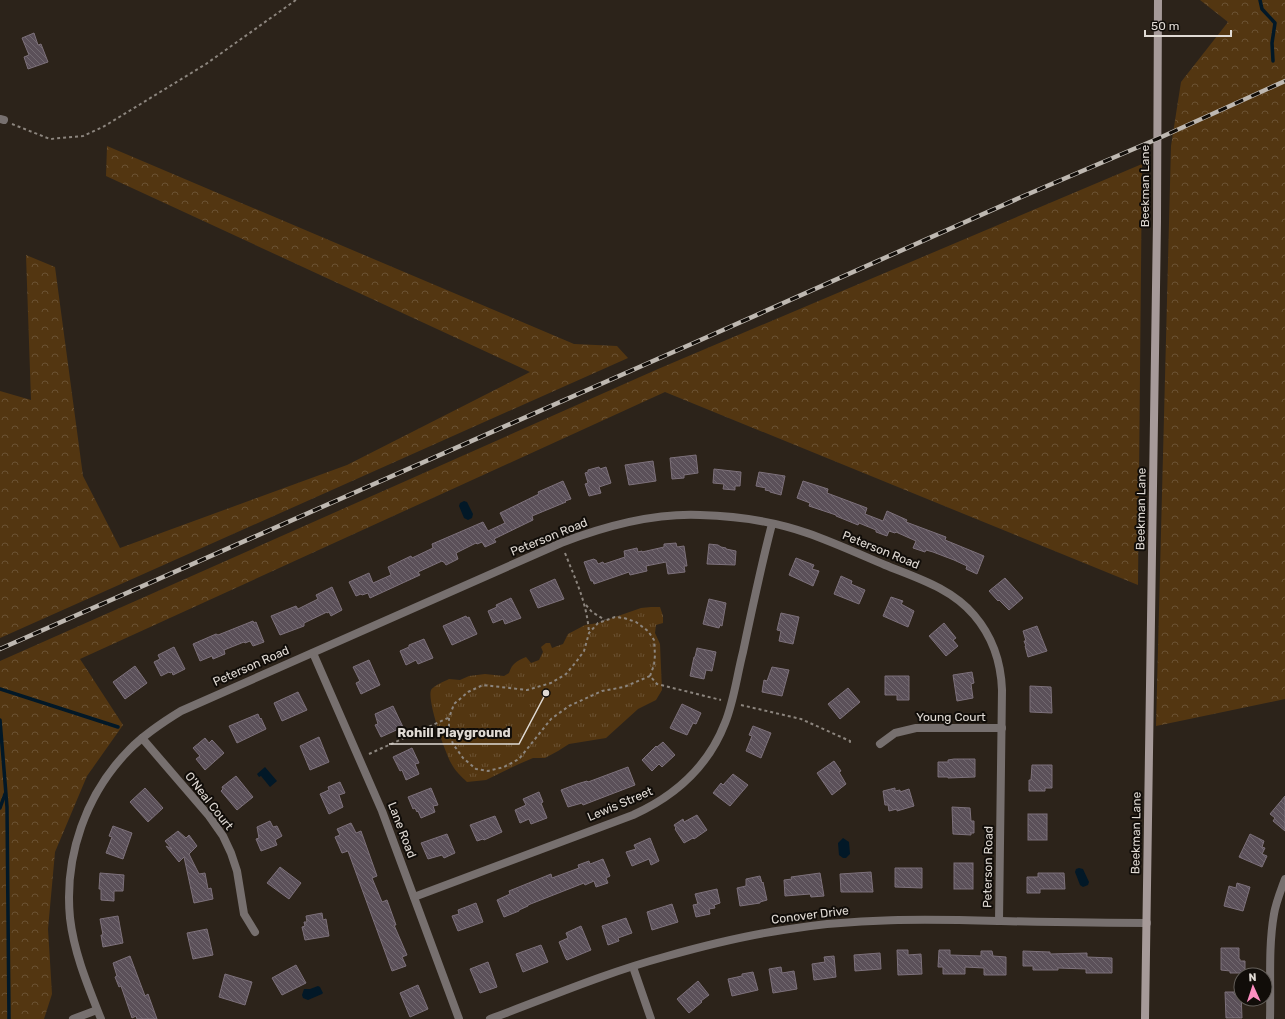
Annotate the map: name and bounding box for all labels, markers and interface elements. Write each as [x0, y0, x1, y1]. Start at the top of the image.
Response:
scale bar [1145, 12, 1231, 38]
text: 50 m [1151, 19, 1179, 33]
street label: Beekman Lane [1138, 144, 1152, 227]
street label: Beekman Lane [1133, 467, 1149, 550]
street label: Peterson Road [508, 515, 590, 559]
street label: Peterson Road [840, 528, 922, 572]
street label: Peterson Road [211, 643, 291, 689]
street label: Young Court [916, 710, 986, 724]
callout: Rohill Playground [389, 719, 519, 744]
text: Rohill Playground [397, 725, 511, 740]
street label: O'Neal Court [182, 769, 236, 833]
street label: Lewis Street [585, 784, 655, 824]
street label: Beekman Lane [1128, 791, 1144, 874]
street label: Lane Road [385, 800, 419, 860]
street label: Peterson Road [980, 826, 996, 908]
street label: Conover Drive [770, 903, 850, 927]
north arrow [1233, 967, 1273, 1007]
text: N [1248, 971, 1257, 984]

